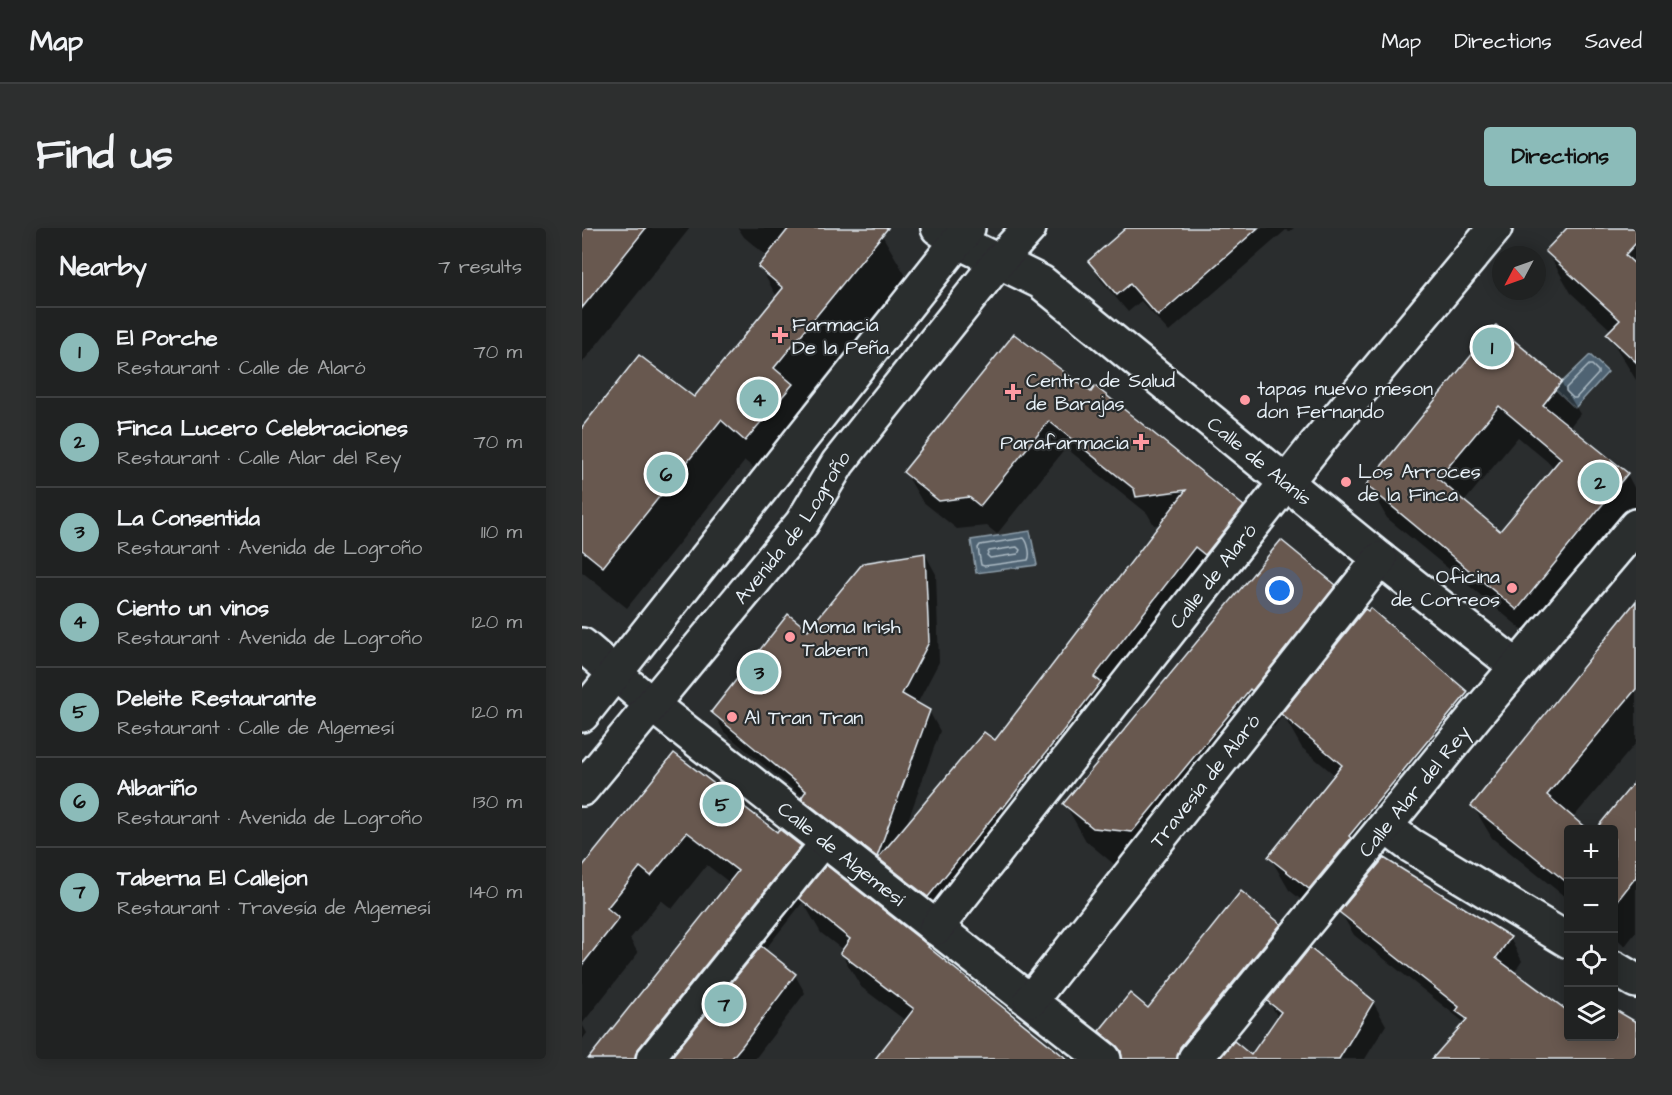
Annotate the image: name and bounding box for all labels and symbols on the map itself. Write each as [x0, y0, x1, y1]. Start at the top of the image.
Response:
north arrow [1492, 246, 1546, 300]
place label: Farmacia De la Peña [792, 311, 889, 362]
pin: 1 [1472, 324, 1512, 370]
marker: Farmacia De la Peña [773, 328, 787, 342]
place label: Centro de Salud de Barajas [1026, 367, 1175, 418]
place label: tapas nuevo meson don Fernando [1257, 375, 1433, 426]
pin: 4 [740, 376, 778, 422]
marker: Centro de Salud de Barajas [1004, 383, 1022, 401]
marker: tapas nuevo meson don Fernando [1238, 393, 1252, 407]
street label: Calle de Alanís [1201, 410, 1317, 513]
place label: Parafarmacia [1000, 429, 1129, 457]
marker: Parafarmacia [1134, 435, 1148, 449]
street label: Avenida de Logroño [728, 445, 858, 610]
pin: 6 [646, 452, 686, 496]
place label: Los Arroces de la Finca [1358, 458, 1481, 509]
pin: 2 [1580, 460, 1620, 504]
marker: Los Arroces de la Finca [1339, 475, 1353, 489]
street label: Calle de Alaró [1163, 518, 1264, 635]
place label: Oficina de Correos [1391, 563, 1500, 614]
your location [1265, 576, 1294, 605]
marker: Oficina de Correos [1505, 581, 1519, 595]
place label: Moma Irish Tabern [802, 613, 901, 664]
marker: Moma Irish Tabern [783, 630, 797, 644]
pin: 3 [740, 650, 778, 694]
place label: Al Tran Tran [744, 704, 863, 732]
street label: Travesía de Alaró [1144, 708, 1267, 854]
marker: Al Tran Tran [725, 710, 739, 724]
street label: Calle Alar del Rey [1352, 720, 1478, 864]
pin: 5 [702, 782, 742, 826]
street label: Calle de Algemesí [771, 795, 911, 913]
pin: 7 [704, 982, 744, 1026]

